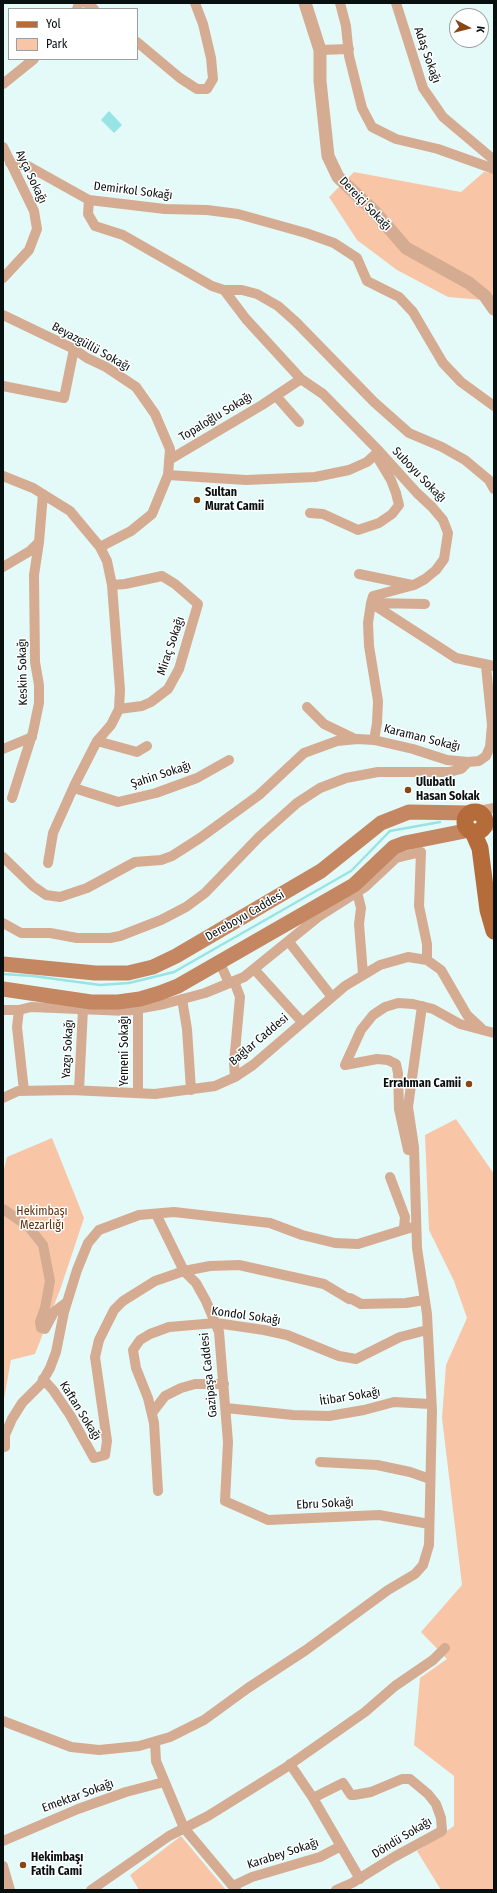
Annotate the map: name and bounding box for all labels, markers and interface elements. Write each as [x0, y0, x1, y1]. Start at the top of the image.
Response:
legend [8, 8, 138, 60]
north arrow [449, 8, 489, 48]
text: Yol [46, 17, 61, 31]
street label: Adaş Sokağı [411, 25, 443, 85]
text: K [474, 25, 487, 33]
text: Park [46, 37, 67, 51]
street label: Ayça Sokağı [12, 148, 50, 206]
street label: Dereiçi Sokağı [336, 174, 394, 234]
street label: Demirkol Sokağı [93, 179, 173, 203]
street label: Beyazgüllü Sokağı [49, 319, 133, 375]
street label: Topaloğlu Sokağı [177, 390, 255, 444]
street label: Suboyu Sokağı [389, 444, 449, 506]
place label: Sultan Murat Camii [205, 486, 264, 514]
marker: Sultan Murat Camii [192, 495, 202, 505]
street label: Miraç Sokağı [154, 615, 188, 677]
street label: Keskin Sokağı [15, 638, 31, 706]
street label: Karaman Sokağı [382, 722, 462, 754]
street label: Şahin Sokağı [129, 759, 193, 791]
place label: Ulubatlı Hasan Sokak [416, 776, 480, 804]
marker: Ulubatlı Hasan Sokak [403, 785, 413, 795]
street label: Dereboyu Caddesi [203, 888, 287, 944]
street label: Bağlar Caddesi [227, 1011, 291, 1069]
street label: Yemeni Sokağı [118, 1016, 132, 1086]
street label: Yazgı Sokağı [59, 1019, 77, 1079]
place label: Errahman Camii [383, 1077, 461, 1091]
marker: Errahman Camii [464, 1079, 474, 1089]
park label: Hekimbaşı Mezarlığı [16, 1205, 68, 1233]
street label: Kondol Sokağı [211, 1304, 281, 1328]
street label: Gazipaşa Caddesi [197, 1332, 221, 1418]
street label: Kaftan Sokağı [56, 1379, 104, 1443]
street label: İtibar Sokağı [319, 1385, 381, 1409]
street label: Ebru Sokağı [296, 1495, 354, 1513]
street label: Emektar Sokağı [40, 1776, 116, 1816]
street label: Döndü Sokağı [369, 1815, 435, 1861]
street label: Karabey Sokağı [245, 1836, 321, 1872]
place label: Hekimbaşı Fatih Cami [31, 1851, 83, 1879]
marker: Hekimbaşı Fatih Cami [18, 1860, 28, 1870]

